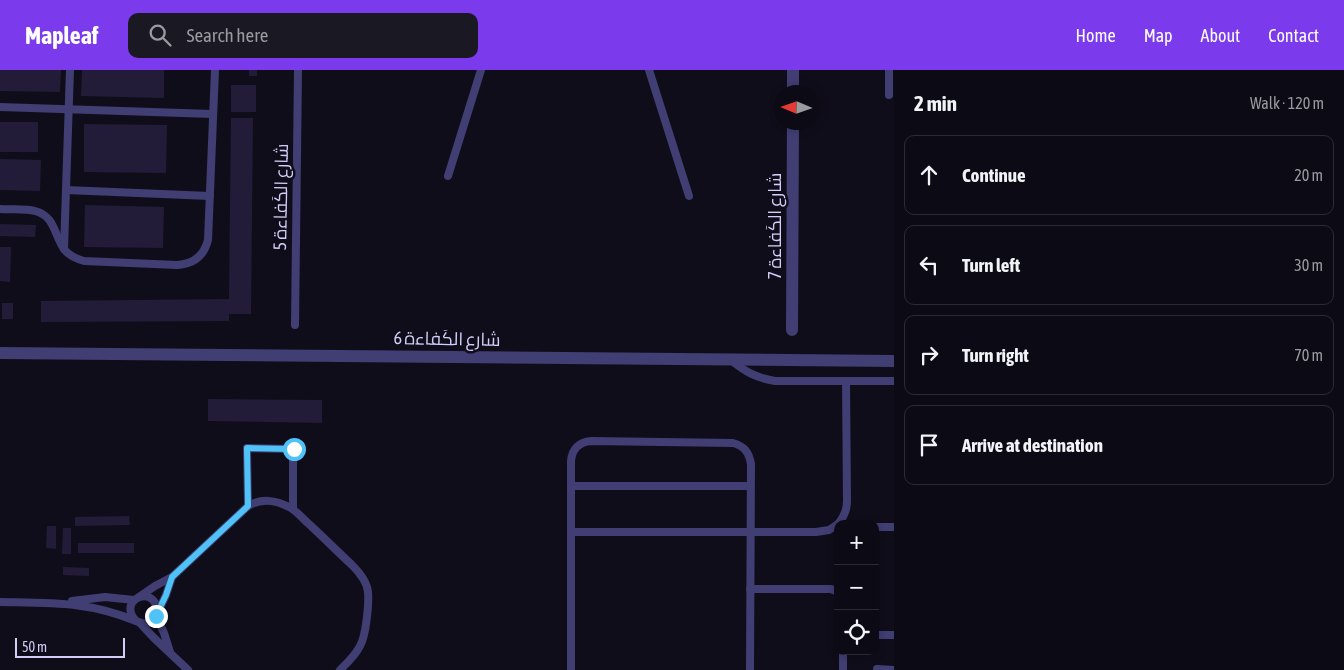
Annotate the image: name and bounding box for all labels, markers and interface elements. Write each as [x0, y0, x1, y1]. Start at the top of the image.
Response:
search box [128, 13, 478, 58]
icon: search [146, 21, 174, 49]
text: Mapleaf [25, 22, 98, 49]
text: Search here [186, 24, 268, 46]
text: Home [1076, 25, 1116, 46]
text: Map [1144, 25, 1173, 46]
text: About [1201, 25, 1240, 46]
text: Contact [1268, 25, 1319, 46]
north arrow [774, 85, 819, 130]
text: 2 min [914, 91, 957, 115]
text: Walk · 120 m [1250, 94, 1324, 112]
street label: شارع الكَفاءة 5 [269, 143, 294, 251]
icon: ahead [915, 161, 943, 189]
text: Continue [962, 164, 1026, 186]
text: 20 m [1294, 166, 1323, 184]
street label: شارع الكَفاءة 7 [764, 172, 787, 280]
icon: left [915, 251, 943, 279]
text: Turn left [962, 254, 1020, 276]
text: 30 m [1294, 256, 1323, 274]
street label: شارع الكَفاءة 6 [393, 327, 501, 352]
icon: right [915, 341, 943, 369]
text: Turn right [962, 344, 1029, 366]
text: 70 m [1294, 346, 1323, 364]
icon: arrive [915, 431, 943, 459]
text: Arrive at destination [962, 434, 1103, 456]
route start [283, 438, 306, 461]
map controls [834, 520, 879, 655]
button: + [834, 520, 879, 565]
button: − [834, 565, 879, 610]
route end [145, 605, 168, 628]
button: locate [834, 610, 879, 655]
scale bar [15, 635, 125, 658]
text: 50 m [22, 639, 47, 655]

